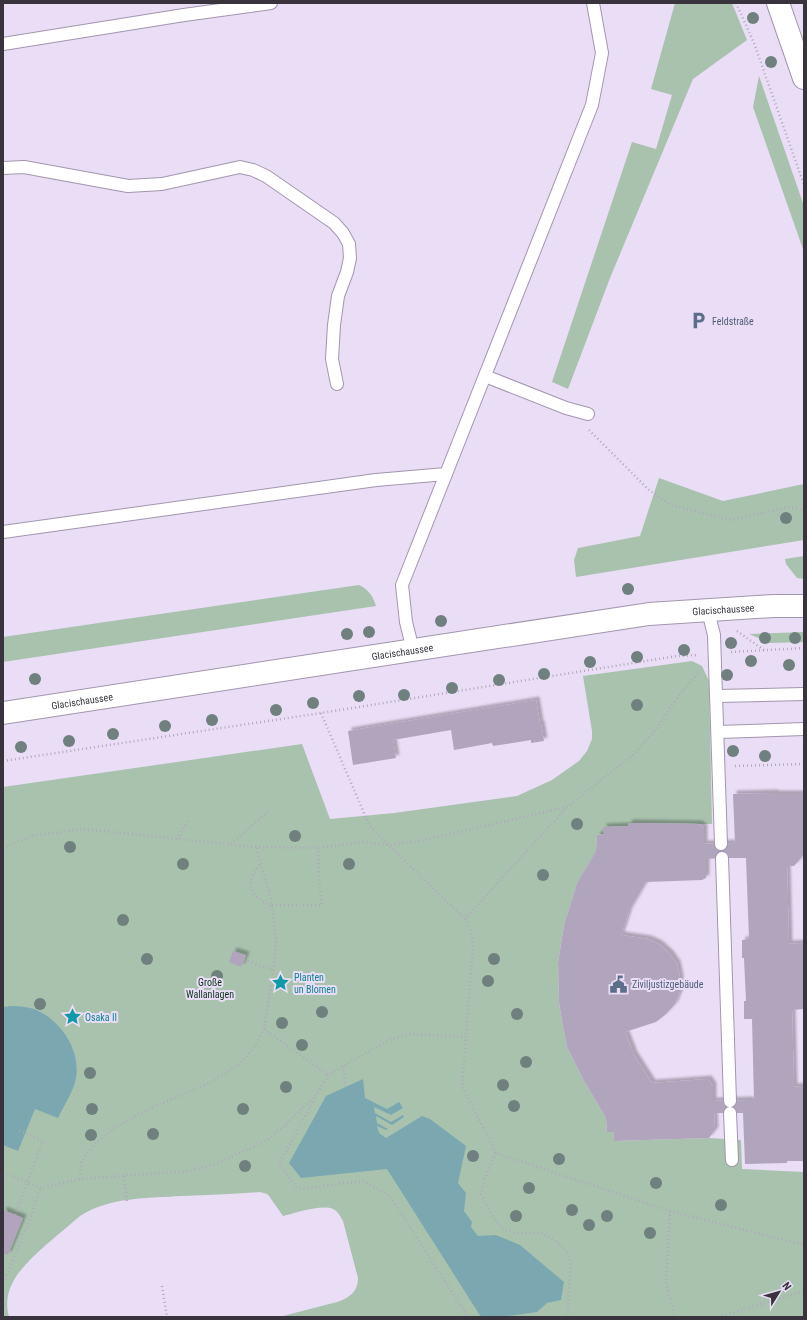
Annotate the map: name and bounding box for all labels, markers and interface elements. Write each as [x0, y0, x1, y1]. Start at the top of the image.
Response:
parking icon: Feldstraße [689, 311, 709, 331]
place label: Feldstraße [712, 316, 754, 327]
street label: Glacischaussee [692, 602, 755, 617]
street label: Glacischaussee [371, 642, 434, 662]
street label: Glacischaussee [51, 691, 114, 711]
place label: Planten un Blomen [294, 972, 336, 995]
place icon: Planten un Blomen [271, 973, 291, 993]
public building icon: Ziviljustizgebäude [609, 974, 629, 994]
park label: Große Wallanlagen [186, 977, 234, 1000]
place label: Ziviljustizgebäude [632, 979, 704, 990]
place icon: Osaka II [62, 1007, 82, 1027]
place label: Osaka II [85, 1012, 117, 1023]
north arrow [759, 1272, 799, 1312]
text: N [779, 1280, 794, 1293]

